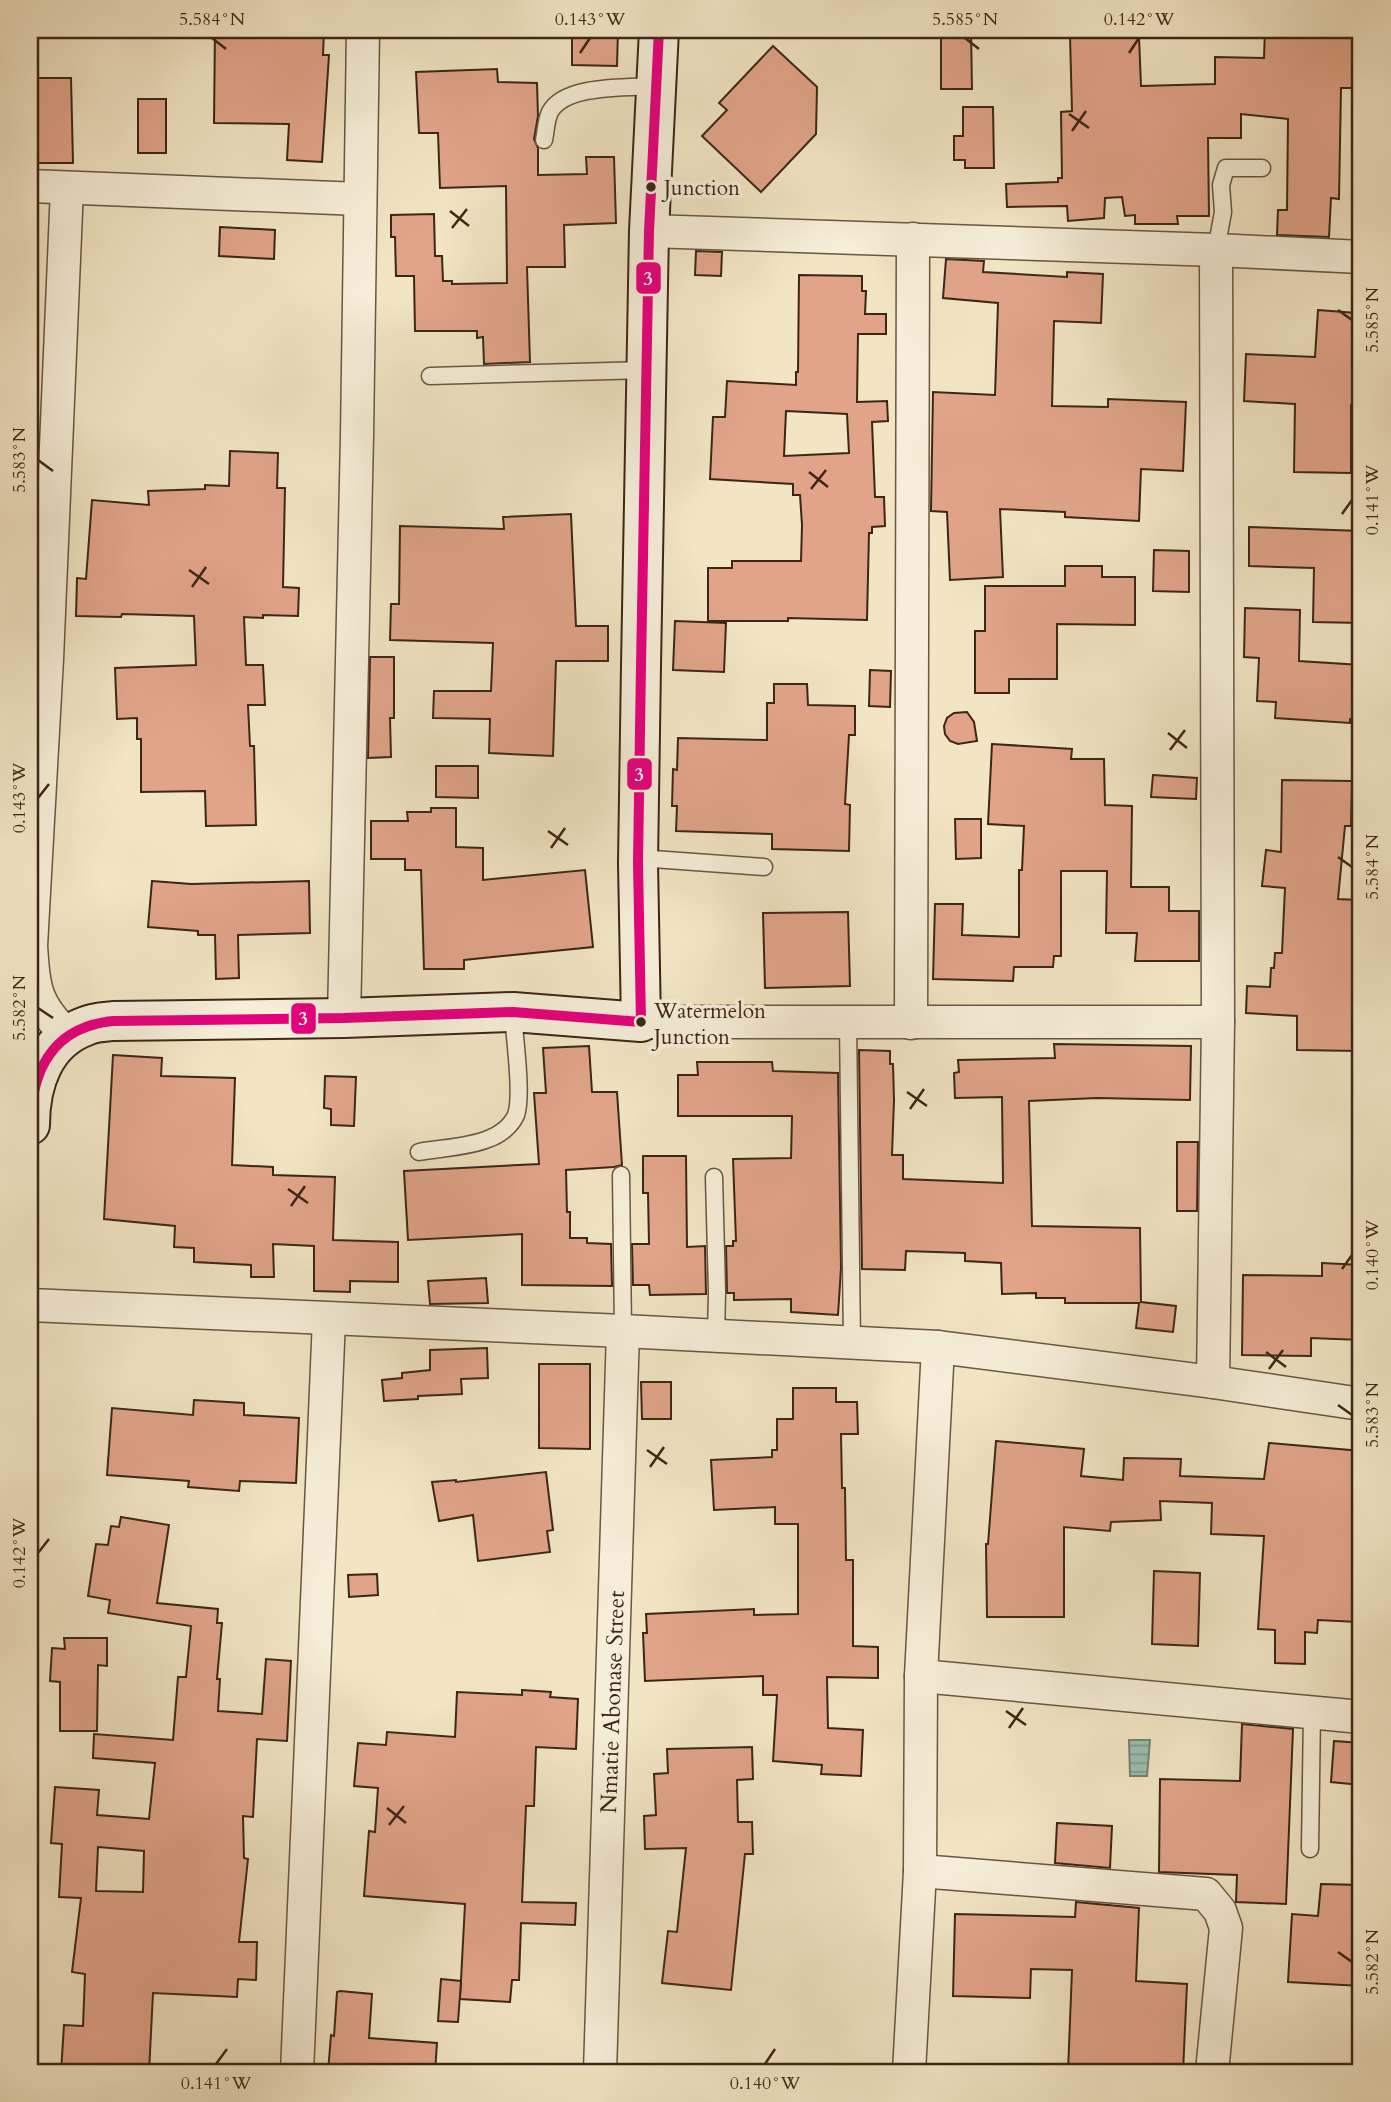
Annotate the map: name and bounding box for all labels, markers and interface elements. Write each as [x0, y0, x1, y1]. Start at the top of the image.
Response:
text: 5.584°N [179, 7, 246, 32]
text: 0.143°W [555, 7, 625, 32]
text: 5.585°N [932, 7, 999, 32]
text: 0.142°W [1104, 7, 1174, 32]
place label: Junction [661, 174, 740, 203]
marker: Junction [644, 180, 658, 194]
line badge: 3 [635, 261, 662, 295]
text: 3 [643, 266, 653, 292]
text: 5.585°N [1360, 286, 1385, 353]
text: 5.583°N [7, 426, 32, 493]
text: 0.141°W [1360, 465, 1385, 535]
line badge: 3 [626, 757, 653, 791]
text: 3 [634, 762, 644, 788]
text: 0.143°W [7, 763, 32, 833]
text: 5.584°N [1360, 833, 1385, 900]
text: 5.582°N [7, 974, 32, 1041]
place label: Watermelon Junction [651, 997, 766, 1052]
line badge: 3 [290, 1002, 317, 1035]
text: 3 [298, 1006, 308, 1032]
marker: Watermelon Junction [634, 1015, 648, 1029]
text: 0.140°W [1360, 1220, 1385, 1290]
text: 5.583°N [1360, 1381, 1385, 1448]
text: 0.142°W [7, 1518, 32, 1588]
street label: Nmatie Abonase Street [593, 1590, 632, 1814]
text: 5.582°N [1360, 1928, 1385, 1995]
text: 0.141°W [181, 2071, 251, 2096]
text: 0.140°W [730, 2071, 800, 2096]

